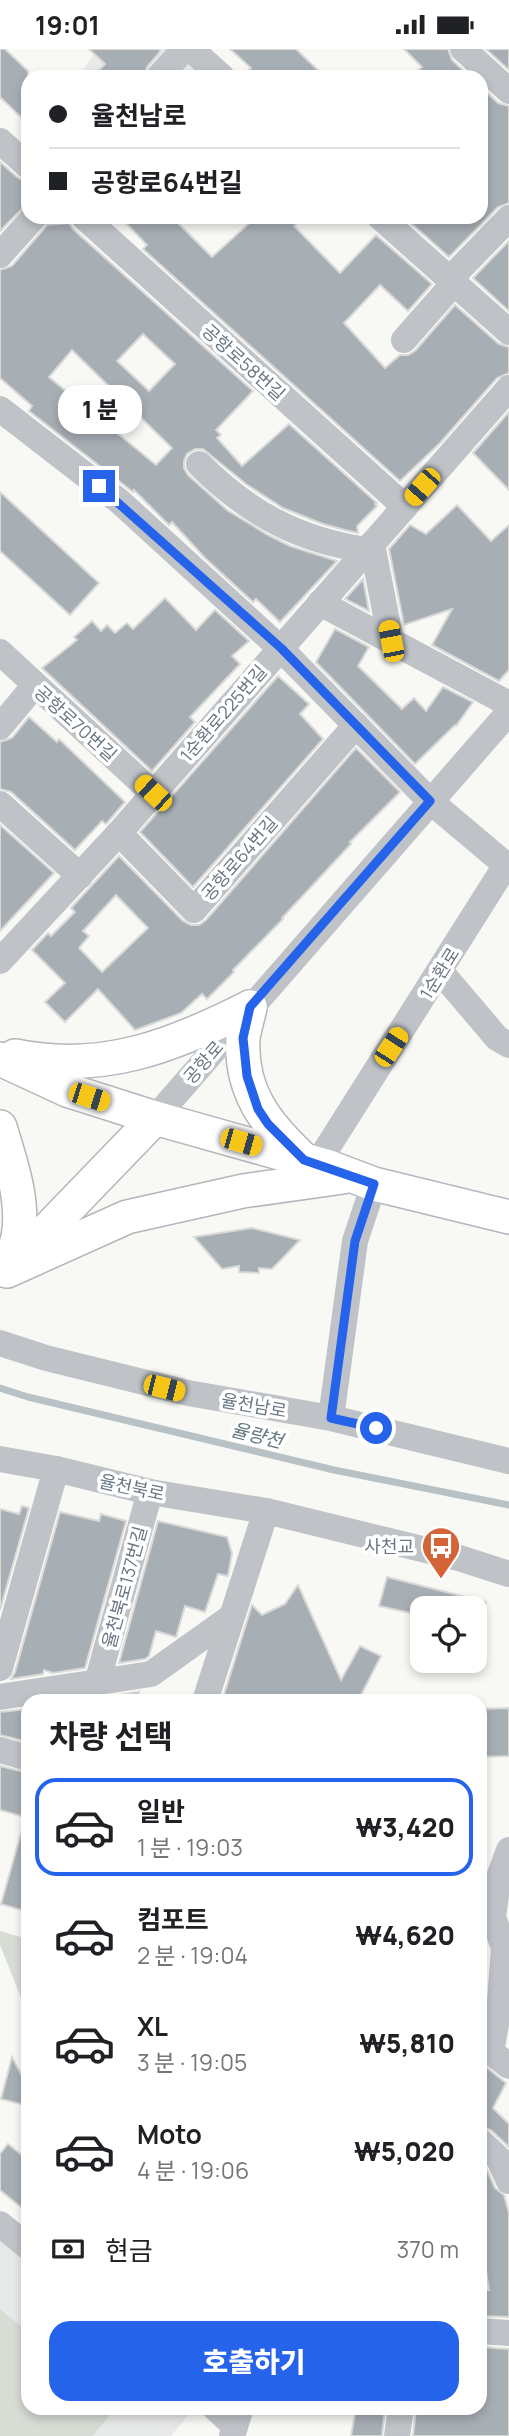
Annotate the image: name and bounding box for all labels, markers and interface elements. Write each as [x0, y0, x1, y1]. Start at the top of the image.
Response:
text: 19:01 [35, 7, 100, 43]
text: 율천남로 [91, 97, 187, 133]
text: 공항로64번길 [91, 164, 243, 200]
street label: 공항로58번길 [197, 318, 291, 406]
callout: 1 분 [57, 385, 141, 433]
text: 1 분 [82, 393, 118, 425]
car [401, 464, 444, 510]
route end [83, 470, 115, 502]
car [377, 618, 406, 664]
street label: 1순환로225번길 [174, 660, 272, 766]
street label: 공항로70번길 [30, 680, 122, 766]
car [131, 771, 176, 815]
street label: 공항로64번길 [196, 811, 282, 905]
street label: 1순환로 [414, 943, 464, 1003]
car [371, 1024, 412, 1070]
street label: 공항로 [178, 1035, 228, 1089]
car [66, 1081, 113, 1113]
car [218, 1126, 265, 1158]
car [142, 1373, 187, 1403]
street label: 율천남로 [219, 1387, 289, 1423]
route start [360, 1412, 392, 1444]
water label: 율량천 [228, 1416, 287, 1454]
street label: 율천북로 [97, 1468, 167, 1506]
street label: 율천북로137번길 [96, 1523, 152, 1651]
bus stop icon: 사천교 [420, 1525, 462, 1580]
place label: 사천교 [364, 1534, 414, 1558]
map controls [410, 1596, 487, 1673]
button: locate [410, 1596, 487, 1673]
text: 차량 선택 [49, 1714, 173, 1758]
text: 일반 [137, 1793, 185, 1829]
icon: car [53, 1796, 116, 1859]
text: ₩3,420 [355, 1809, 455, 1845]
text: 1 분 · 19:03 [137, 1831, 243, 1863]
text: 컴포트 [137, 1901, 209, 1937]
icon: car [53, 1904, 116, 1967]
text: ₩4,620 [355, 1917, 455, 1953]
text: 2 분 · 19:04 [137, 1939, 248, 1971]
text: XL [137, 2008, 168, 2044]
icon: car [53, 2012, 116, 2075]
text: ₩5,810 [359, 2025, 455, 2061]
text: 3 분 · 19:05 [137, 2046, 247, 2078]
text: Moto [137, 2116, 202, 2152]
icon: car [53, 2120, 116, 2183]
text: ₩5,020 [354, 2133, 455, 2169]
text: 4 분 · 19:06 [137, 2154, 249, 2186]
icon: cash [49, 2230, 87, 2268]
text: 현금 [105, 2232, 153, 2268]
text: 370 m [397, 2233, 459, 2265]
button: 호출하기 [49, 2321, 459, 2401]

